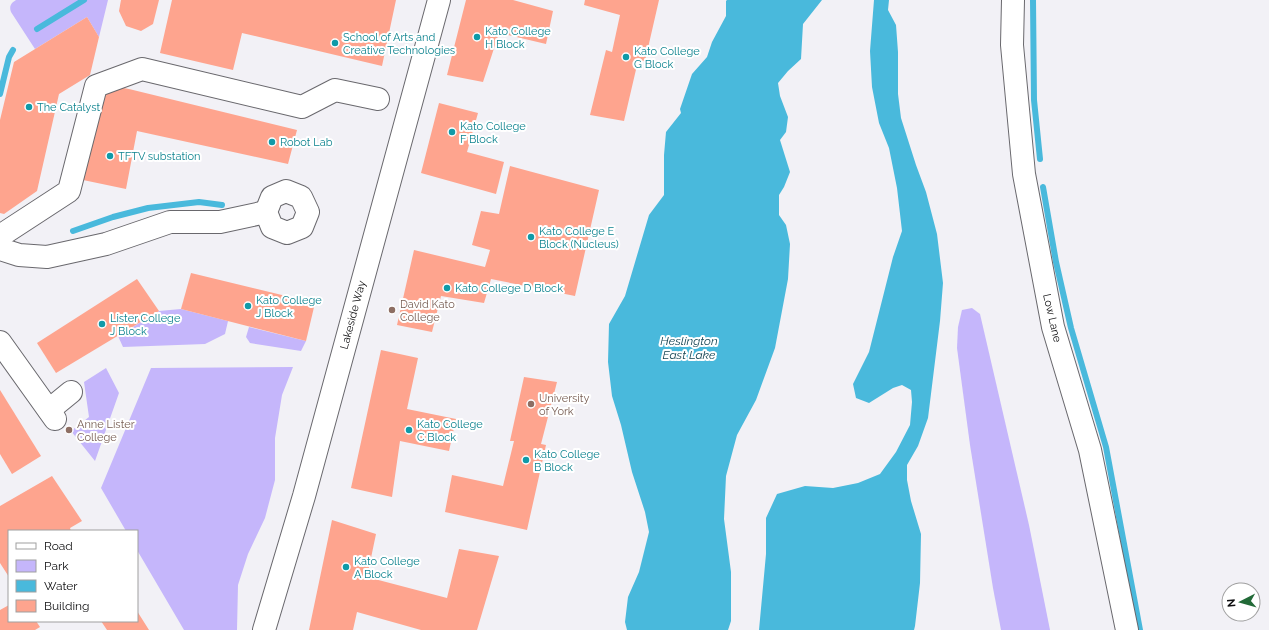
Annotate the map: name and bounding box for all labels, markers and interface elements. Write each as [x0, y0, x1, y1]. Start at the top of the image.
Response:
place label: Kato College H Block [485, 25, 551, 51]
place label: School of Arts and Creative Technologies [343, 31, 455, 57]
marker: Kato College H Block [472, 32, 482, 42]
marker: School of Arts and Creative Technologies [330, 38, 340, 48]
place label: Kato College G Block [634, 45, 700, 71]
marker: Kato College G Block [621, 52, 631, 62]
place label: The Catalyst [37, 101, 100, 114]
marker: The Catalyst [24, 102, 34, 112]
place label: Kato College F Block [460, 120, 526, 146]
marker: Kato College F Block [447, 127, 457, 137]
place label: Robot Lab [280, 136, 333, 149]
marker: Robot Lab [267, 137, 277, 147]
place label: TFTV substation [118, 150, 200, 163]
marker: TFTV substation [105, 151, 115, 161]
place label: Kato College E Block (Nucleus) [539, 225, 619, 251]
marker: Kato College E Block (Nucleus) [526, 232, 536, 242]
street label: Lakeside Way [338, 279, 368, 351]
place label: Kato College D Block [455, 282, 563, 295]
marker: Kato College D Block [442, 283, 452, 293]
street label: Low Lane [1040, 292, 1064, 344]
place label: Kato College J Block [256, 294, 322, 320]
place label: David Kato College [400, 298, 455, 324]
marker: Kato College J Block [243, 301, 253, 311]
marker: David Kato College [387, 305, 397, 315]
place label: Lister College J Block [110, 312, 181, 338]
marker: Lister College J Block [97, 319, 107, 329]
water label: Heslington East Lake [660, 334, 718, 362]
place label: University of York [539, 392, 589, 418]
marker: University of York [526, 399, 536, 409]
place label: Anne Lister College [77, 418, 135, 444]
place label: Kato College C Block [417, 418, 483, 444]
marker: Anne Lister College [64, 425, 74, 435]
marker: Kato College C Block [404, 425, 414, 435]
place label: Kato College B Block [534, 448, 600, 474]
marker: Kato College B Block [521, 455, 531, 465]
legend [8, 530, 138, 622]
text: Road [44, 539, 73, 553]
place label: Kato College A Block [354, 555, 420, 581]
text: Park [44, 559, 69, 573]
marker: Kato College A Block [341, 562, 351, 572]
text: Water [44, 579, 78, 593]
north arrow [1221, 582, 1261, 622]
text: N [1225, 598, 1238, 608]
text: Building [44, 599, 90, 613]

